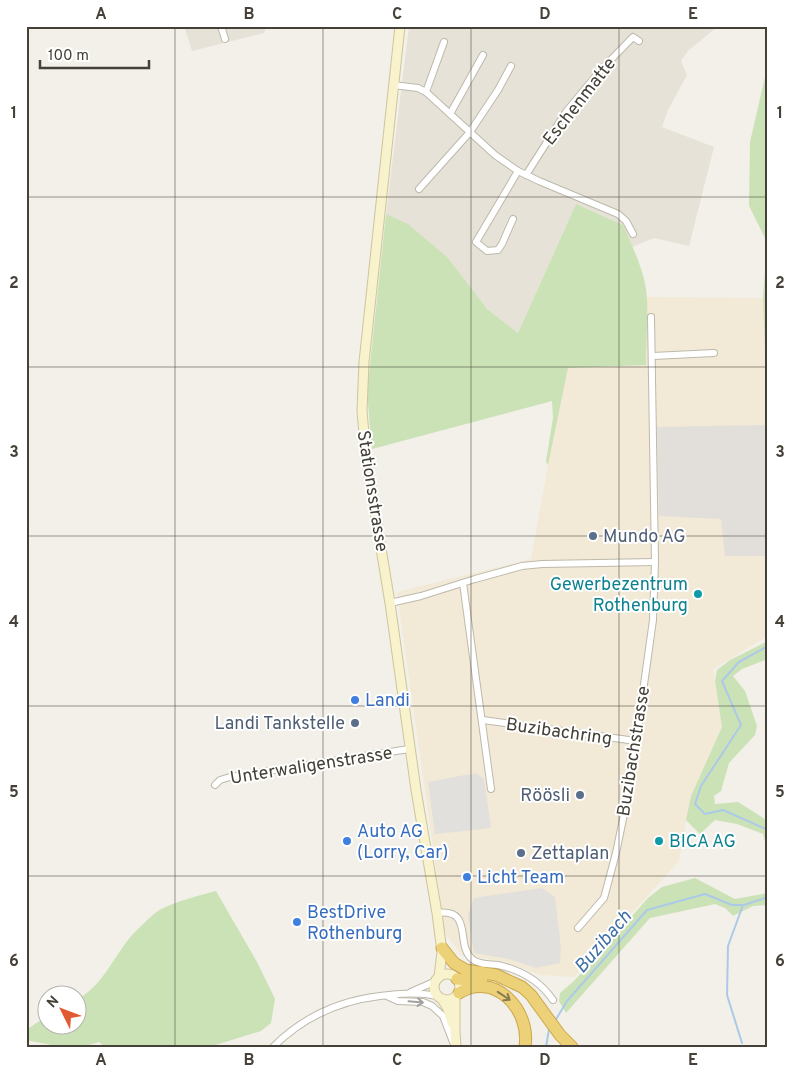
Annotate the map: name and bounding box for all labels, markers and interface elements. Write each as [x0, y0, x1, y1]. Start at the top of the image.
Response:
text: A [95, 5, 107, 25]
text: B [243, 5, 255, 25]
text: C [392, 5, 402, 25]
text: D [539, 5, 551, 25]
text: E [688, 5, 698, 25]
scale bar [40, 38, 149, 70]
text: 100 m [48, 47, 89, 66]
street label: Eschenmatte [539, 53, 622, 151]
text: 1 [11, 104, 17, 124]
text: 1 [777, 104, 783, 124]
text: 2 [9, 274, 19, 294]
text: 2 [775, 274, 785, 294]
street label: Stationsstrasse [351, 429, 392, 554]
text: 3 [9, 443, 19, 463]
text: 3 [775, 443, 785, 463]
place label: Mundo AG [603, 526, 686, 549]
marker: Mundo AG [587, 530, 599, 542]
place label: Gewerbezentrum Rothenburg [550, 574, 688, 618]
marker: Gewerbezentrum Rothenburg [692, 588, 704, 600]
text: 4 [9, 613, 19, 633]
text: 4 [775, 613, 785, 633]
street label: Buzibachstrasse [613, 684, 656, 818]
place label: Landi [365, 690, 410, 713]
marker: Landi [349, 694, 361, 706]
place label: Landi Tankstelle [215, 713, 345, 736]
street label: Buzibachring [504, 714, 613, 751]
marker: Landi Tankstelle [349, 717, 361, 729]
street label: Unterwaligenstrasse [228, 742, 394, 791]
text: 5 [9, 783, 19, 803]
text: 5 [775, 783, 785, 803]
place label: Röösli [520, 785, 570, 808]
marker: Röösli [574, 789, 586, 801]
place label: Auto AG (Lorry, Car) [357, 821, 448, 865]
place label: BICA AG [669, 831, 736, 854]
marker: Auto AG (Lorry, Car) [341, 835, 353, 847]
marker: BICA AG [653, 835, 665, 847]
place label: Zettaplan [531, 843, 609, 866]
marker: Zettaplan [515, 847, 527, 859]
place label: Licht Team [477, 867, 564, 890]
marker: Licht Team [461, 871, 473, 883]
place label: BestDrive Rothenburg [307, 902, 402, 946]
water label: Buzibach [570, 905, 638, 979]
marker: BestDrive Rothenburg [291, 916, 303, 928]
text: 6 [9, 952, 19, 972]
text: 6 [775, 952, 785, 972]
north arrow [38, 986, 88, 1036]
one-way arrow [497, 992, 511, 1002]
text: N [44, 993, 63, 1012]
one-way arrow [408, 997, 424, 1007]
text: A [95, 1051, 107, 1071]
text: B [243, 1051, 255, 1071]
text: C [392, 1051, 402, 1071]
text: D [539, 1051, 551, 1071]
text: E [688, 1051, 698, 1071]

